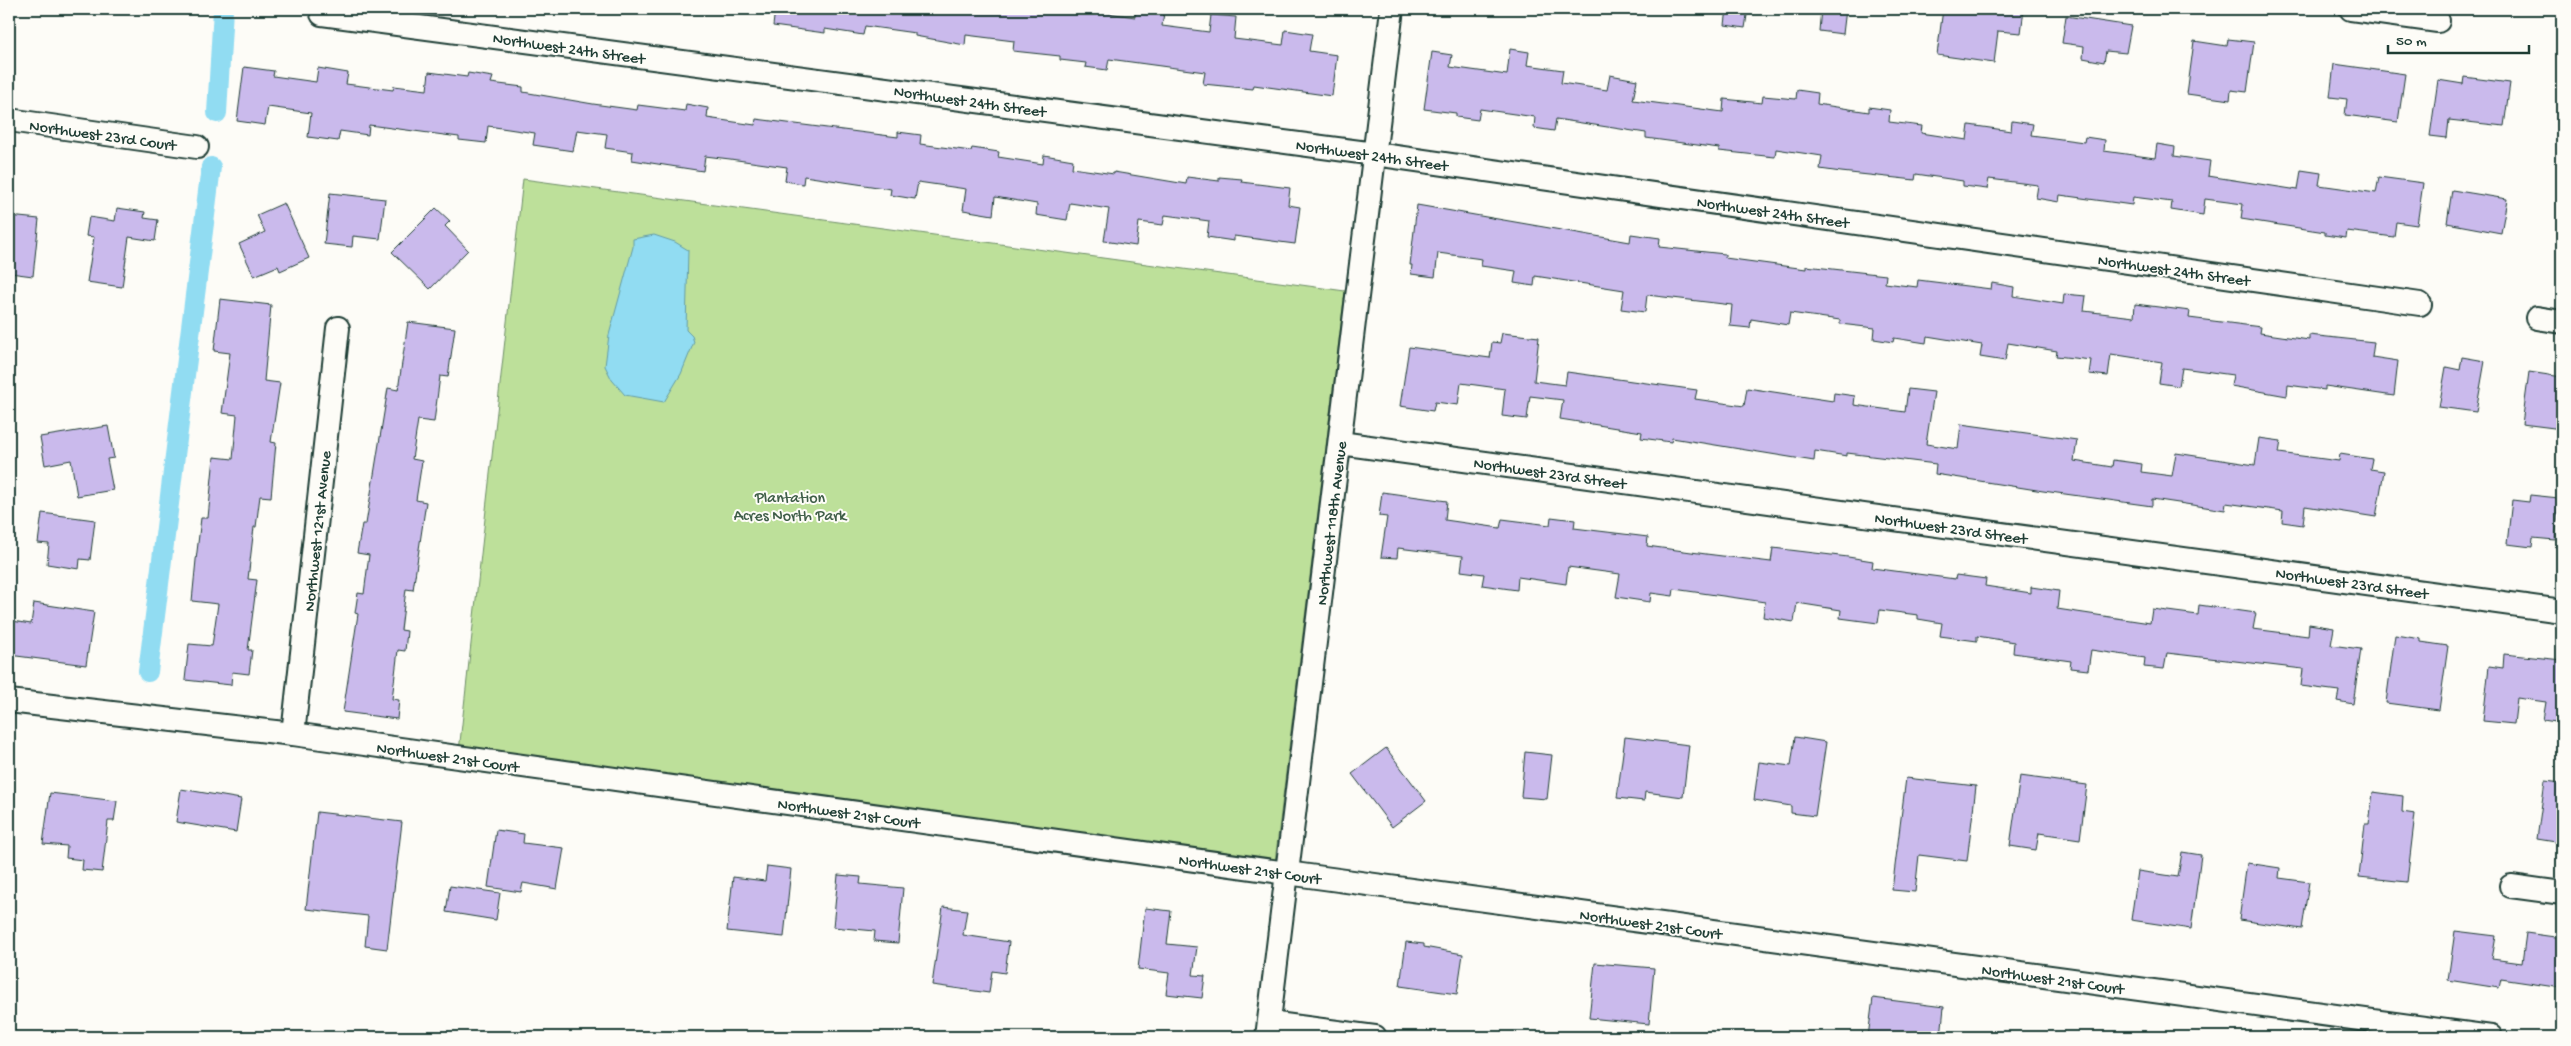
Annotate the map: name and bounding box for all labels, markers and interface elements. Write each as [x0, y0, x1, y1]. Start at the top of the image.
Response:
scale bar [2388, 22, 2530, 54]
street label: Northwest 24th Street [491, 30, 647, 71]
text: 50 m [2396, 33, 2427, 51]
street label: Northwest 24th Street [892, 83, 1048, 124]
street label: Northwest 23rd Court [28, 118, 179, 157]
street label: Northwest 24th Street [1294, 137, 1450, 178]
street label: Northwest 24th Street [1695, 194, 1851, 235]
street label: Northwest 24th Street [2096, 252, 2252, 293]
street label: Northwest 118th Avenue [1314, 440, 1353, 607]
street label: Northwest 121st Avenue [302, 449, 337, 613]
street label: Northwest 23rd Street [1472, 455, 1629, 496]
park label: Plantation Acres North Park [734, 490, 848, 527]
street label: Northwest 23rd Street [1873, 510, 2030, 551]
street label: Northwest 23rd Street [2274, 565, 2431, 606]
street label: Northwest 21st Court [375, 740, 521, 779]
street label: Northwest 21st Court [776, 796, 922, 835]
street label: Northwest 21st Court [1177, 852, 1323, 891]
street label: Northwest 21st Court [1578, 907, 1724, 946]
street label: Northwest 21st Court [1980, 962, 2126, 1001]

